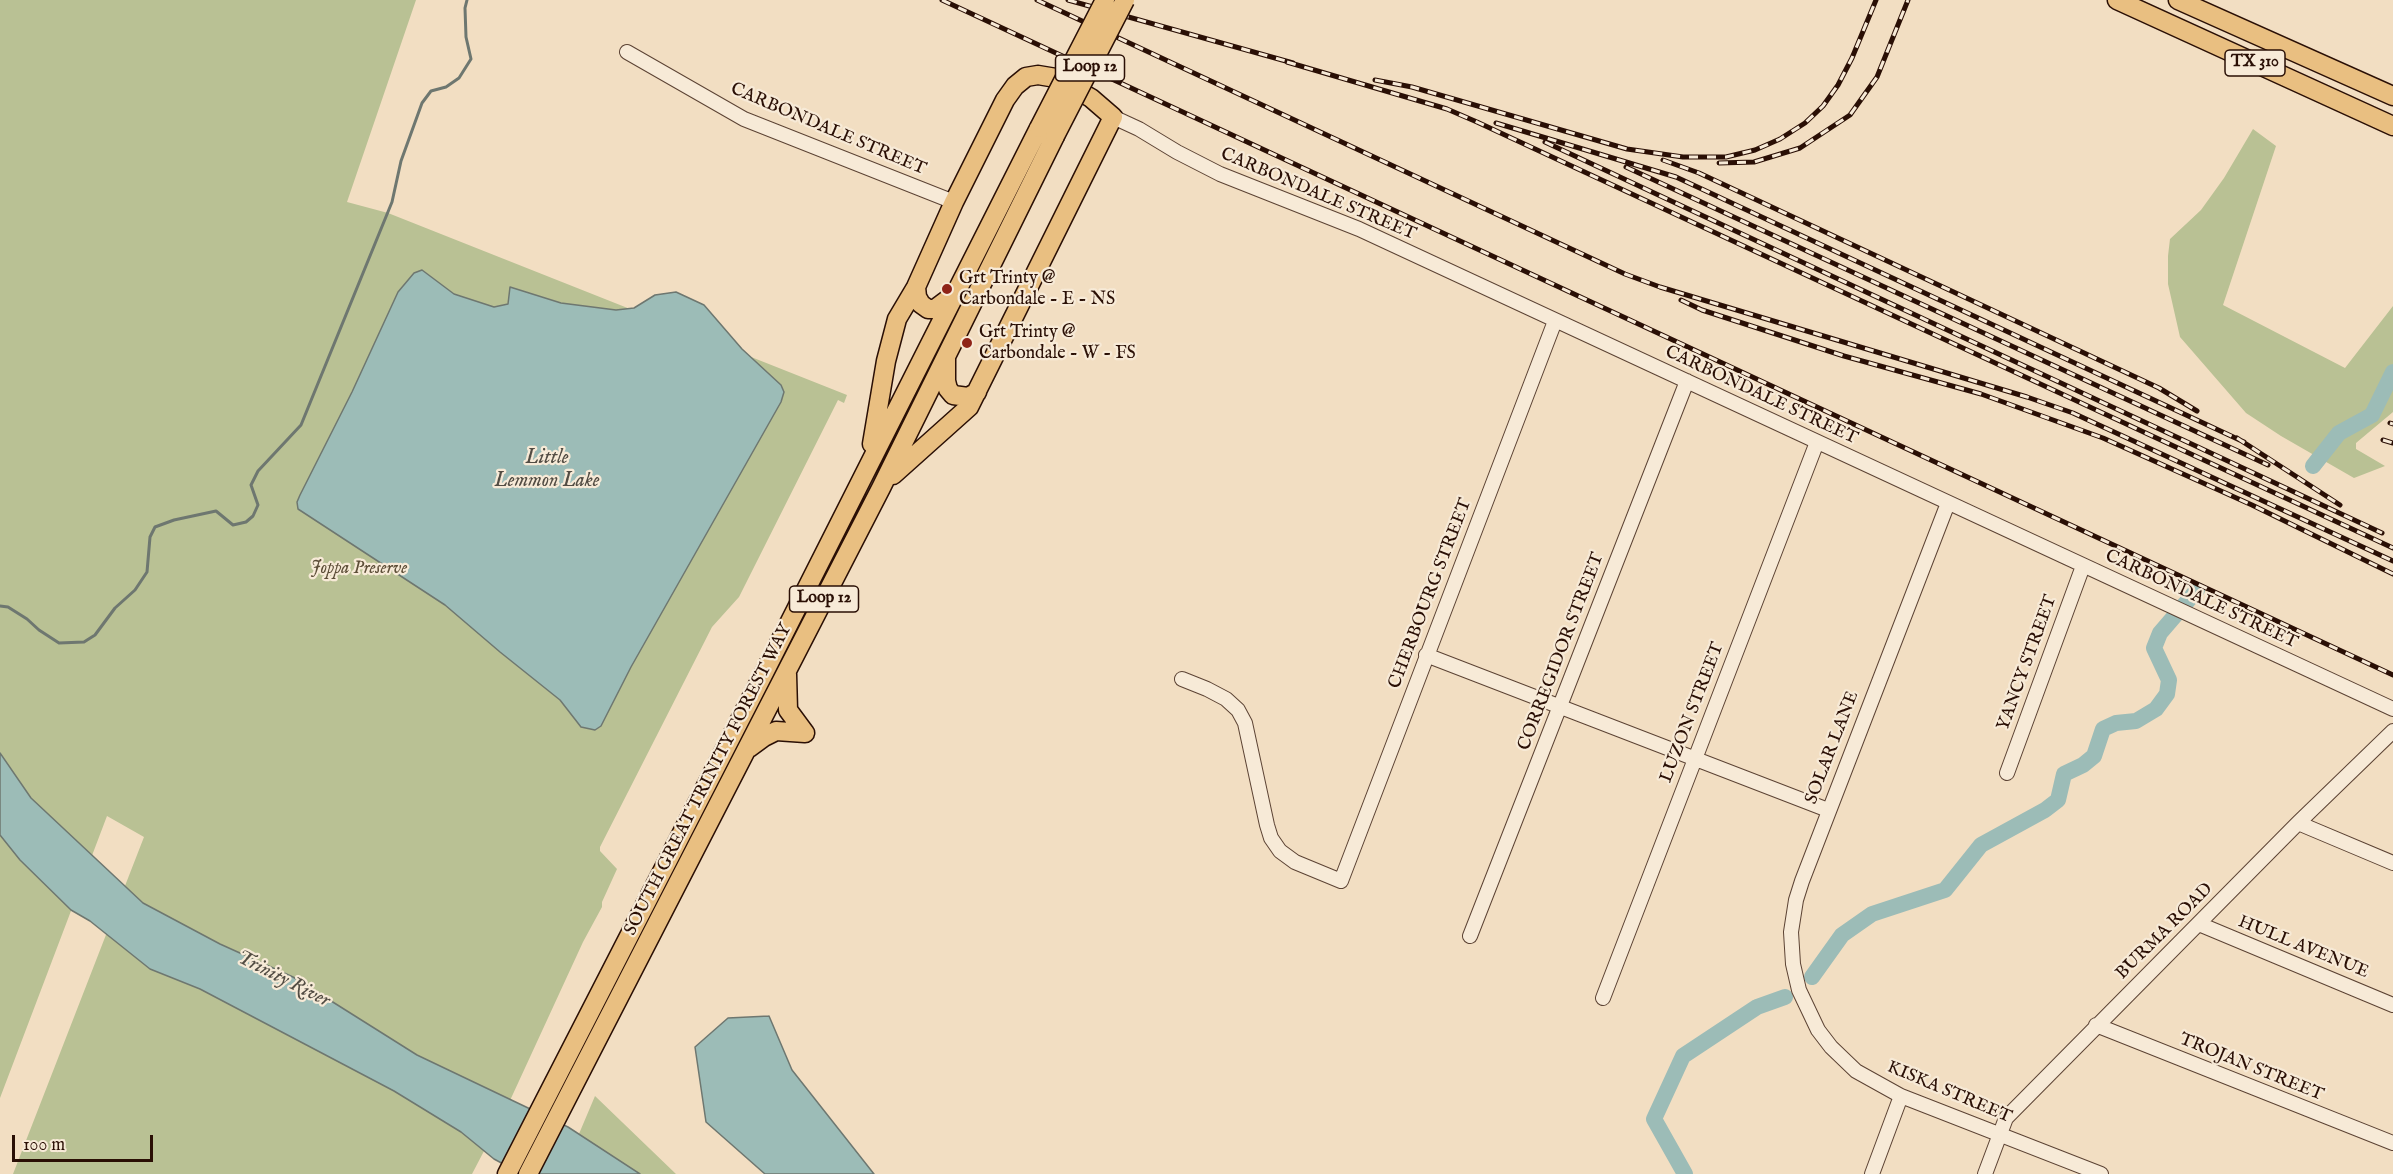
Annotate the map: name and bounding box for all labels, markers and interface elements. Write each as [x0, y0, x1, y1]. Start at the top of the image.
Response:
road number: TX 310 [2225, 50, 2285, 76]
road number: Loop 12 [1056, 55, 1124, 81]
street label: CARBONDALE STREET [727, 79, 929, 181]
street label: CARBONDALE STREET [1217, 144, 1419, 246]
place label: Grt Trinty @ Carbondale - E - NS [959, 268, 1115, 310]
marker: Grt Trinty @ Carbondale - E - NS [940, 282, 954, 296]
place label: Grt Trinty @ Carbondale - W - FS [979, 322, 1136, 364]
marker: Grt Trinty @ Carbondale - W - FS [960, 336, 974, 350]
street label: CARBONDALE STREET [1661, 342, 1861, 450]
water label: Little Lemmon Lake [495, 447, 599, 494]
street label: CHERBOURG STREET [1385, 496, 1477, 692]
street label: CARBONDALE STREET [2101, 546, 2301, 654]
street label: CORREGIDOR STREET [1514, 550, 1610, 754]
park label: Joppa Preserve [311, 558, 407, 580]
road number: Loop 12 [790, 586, 858, 612]
street label: YANCY STREET [1993, 592, 2063, 734]
street label: SOUTH GREAT TRINITY FOREST WAY [621, 621, 797, 939]
street label: LUZON STREET [1656, 640, 1730, 786]
street label: SOLAR LANE [1802, 688, 1864, 808]
street label: BURMA ROAD [2112, 879, 2218, 985]
street label: HULL AVENUE [2234, 912, 2372, 984]
water label: Trinity River [233, 946, 333, 1014]
street label: TROJAN STREET [2176, 1029, 2326, 1107]
street label: KISKA STREET [1884, 1057, 2014, 1129]
scale bar [15, 1123, 156, 1161]
text: 100 m [23, 1134, 65, 1157]

